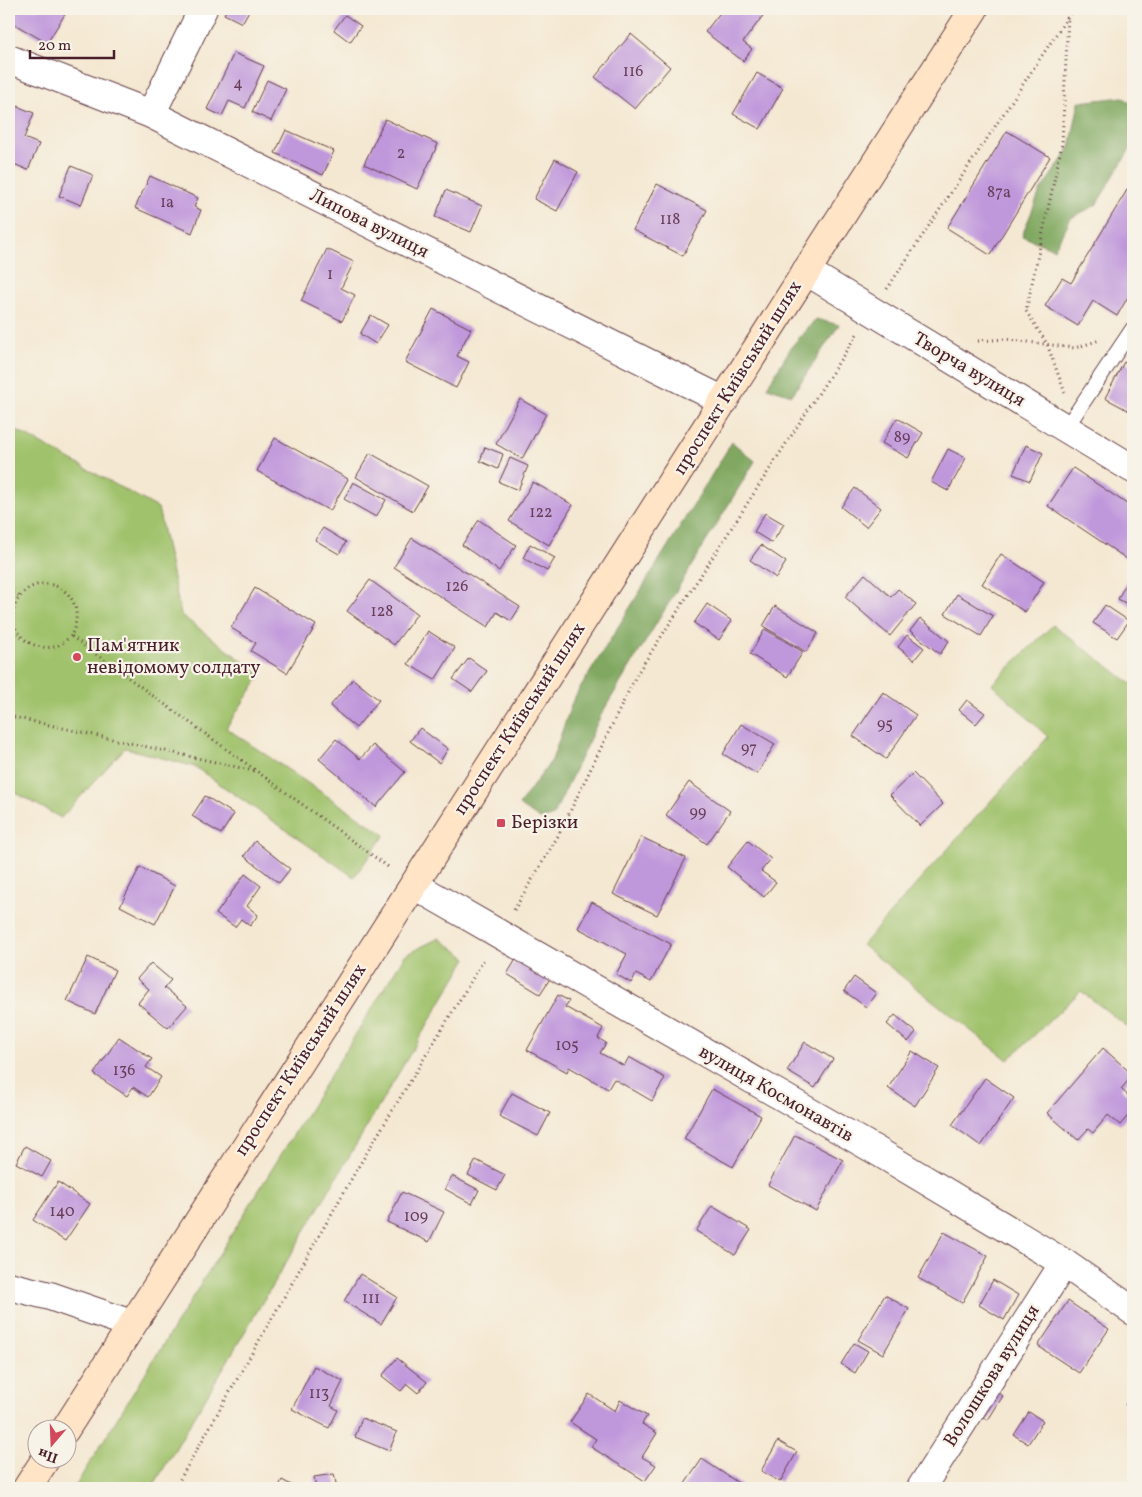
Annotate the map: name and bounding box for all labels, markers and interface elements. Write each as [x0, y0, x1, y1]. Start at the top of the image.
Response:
scale bar [30, 28, 114, 60]
text: 20 m [38, 36, 71, 57]
house number: 116 [623, 61, 643, 83]
house number: 4 [233, 73, 243, 95]
house number: 2 [397, 143, 405, 165]
house number: 87а [987, 182, 1011, 204]
street label: Липова вулиця [305, 183, 433, 265]
house number: 1а [160, 192, 174, 214]
house number: 118 [660, 209, 680, 231]
house number: 1 [327, 264, 333, 286]
street label: проспект Київський шлях [667, 276, 809, 480]
street label: Творча вулиця [908, 326, 1030, 414]
house number: 89 [894, 427, 910, 449]
house number: 122 [529, 502, 553, 524]
house number: 126 [446, 576, 468, 598]
house number: 128 [371, 601, 393, 623]
street label: проспект Київський шлях [448, 618, 592, 820]
place label: Пам'ятник невідомому солдату [87, 633, 261, 681]
marker: Пам'ятник невідомому солдату [71, 651, 83, 663]
house number: 95 [877, 714, 893, 736]
house number: 97 [741, 738, 757, 760]
house number: 99 [690, 802, 706, 824]
place label: Берізки [511, 810, 578, 836]
marker: Берізки [495, 817, 507, 829]
street label: проспект Київський шлях [229, 959, 373, 1161]
house number: 105 [555, 1035, 579, 1057]
street label: вулиця Космонавтів [694, 1039, 858, 1149]
house number: 136 [113, 1060, 135, 1082]
house number: 140 [49, 1201, 75, 1223]
house number: 109 [404, 1206, 428, 1228]
house number: 111 [362, 1288, 380, 1310]
street label: Волошкова вулиця [938, 1300, 1046, 1452]
house number: 113 [309, 1383, 329, 1405]
north arrow [28, 1420, 78, 1470]
text: Пн [36, 1443, 61, 1467]

